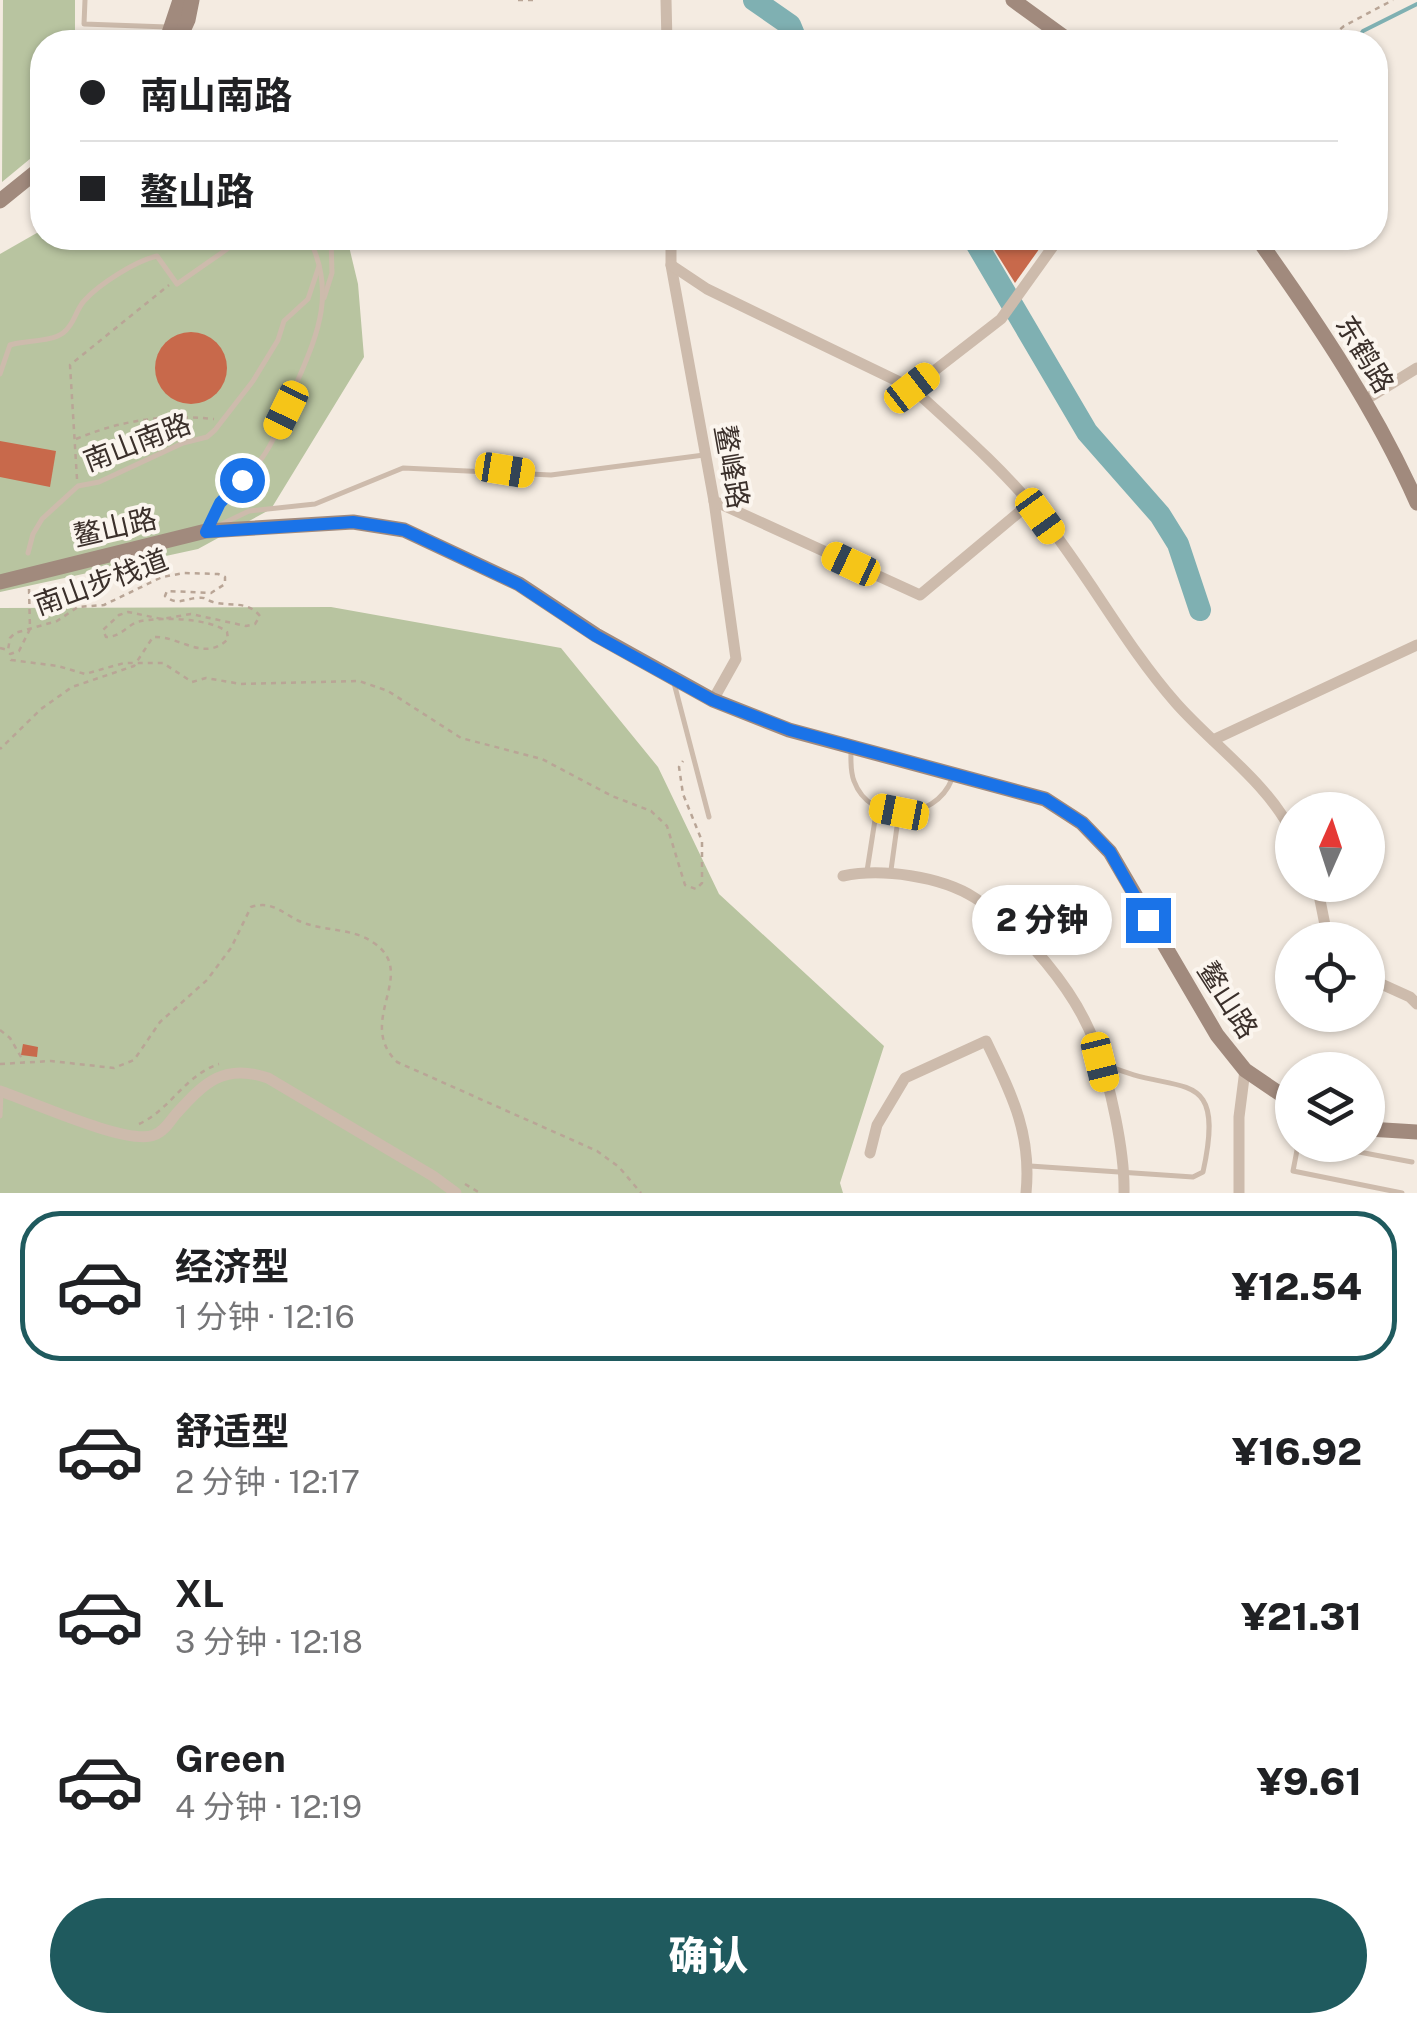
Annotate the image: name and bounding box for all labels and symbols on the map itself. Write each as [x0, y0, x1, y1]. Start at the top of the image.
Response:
street label: 东鹤路 [1330, 309, 1401, 398]
car [879, 358, 945, 418]
car [259, 376, 313, 444]
street label: 南山南路 [79, 406, 195, 477]
street label: 鳌峰路 [709, 423, 756, 511]
car [473, 450, 537, 490]
route start [220, 458, 265, 503]
car [1010, 483, 1070, 549]
street label: 鳌山路 [70, 501, 160, 552]
car [817, 538, 885, 590]
street label: 南山步栈道 [29, 542, 172, 621]
car [867, 792, 931, 832]
north arrow [1275, 792, 1385, 902]
callout: 2 分钟 [973, 885, 1113, 955]
route end [1126, 898, 1171, 943]
street label: 鳌山路 [1192, 956, 1265, 1044]
car [1078, 1029, 1122, 1095]

